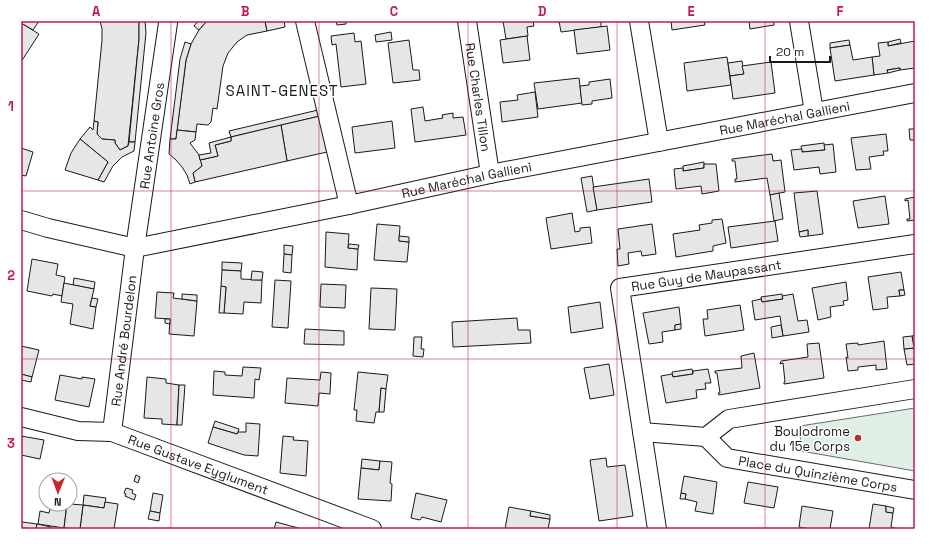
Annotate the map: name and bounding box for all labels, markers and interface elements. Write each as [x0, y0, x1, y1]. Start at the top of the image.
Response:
text: A [92, 3, 101, 20]
text: B [241, 3, 250, 20]
text: C [390, 3, 398, 20]
text: D [538, 3, 547, 20]
text: E [687, 3, 695, 20]
text: F [837, 3, 844, 20]
scale bar [770, 38, 830, 64]
street label: Rue Charles Tillon [462, 42, 495, 153]
text: 20 m [776, 44, 804, 60]
street label: Rue Antoine Gros [135, 81, 168, 190]
district label: SAINT-GENEST [226, 81, 338, 100]
street label: Rue Maréchal Gallieni [718, 97, 851, 139]
text: 1 [8, 98, 14, 115]
street label: Rue Maréchal Gallieni [400, 158, 533, 202]
street label: Rue Guy de Maupassant [630, 256, 783, 295]
text: 2 [7, 267, 15, 284]
street label: Rue André Bourdelon [107, 274, 140, 407]
place label: Boulodrome du 15e Corps [770, 423, 850, 455]
street label: Rue Gustave Eyglument [126, 430, 271, 498]
marker: Boulodrome du 15e Corps [853, 433, 863, 443]
text: 3 [7, 435, 15, 452]
street label: Place du Quinzième Corps [737, 452, 899, 495]
north arrow [38, 472, 78, 512]
text: N [54, 495, 62, 509]

